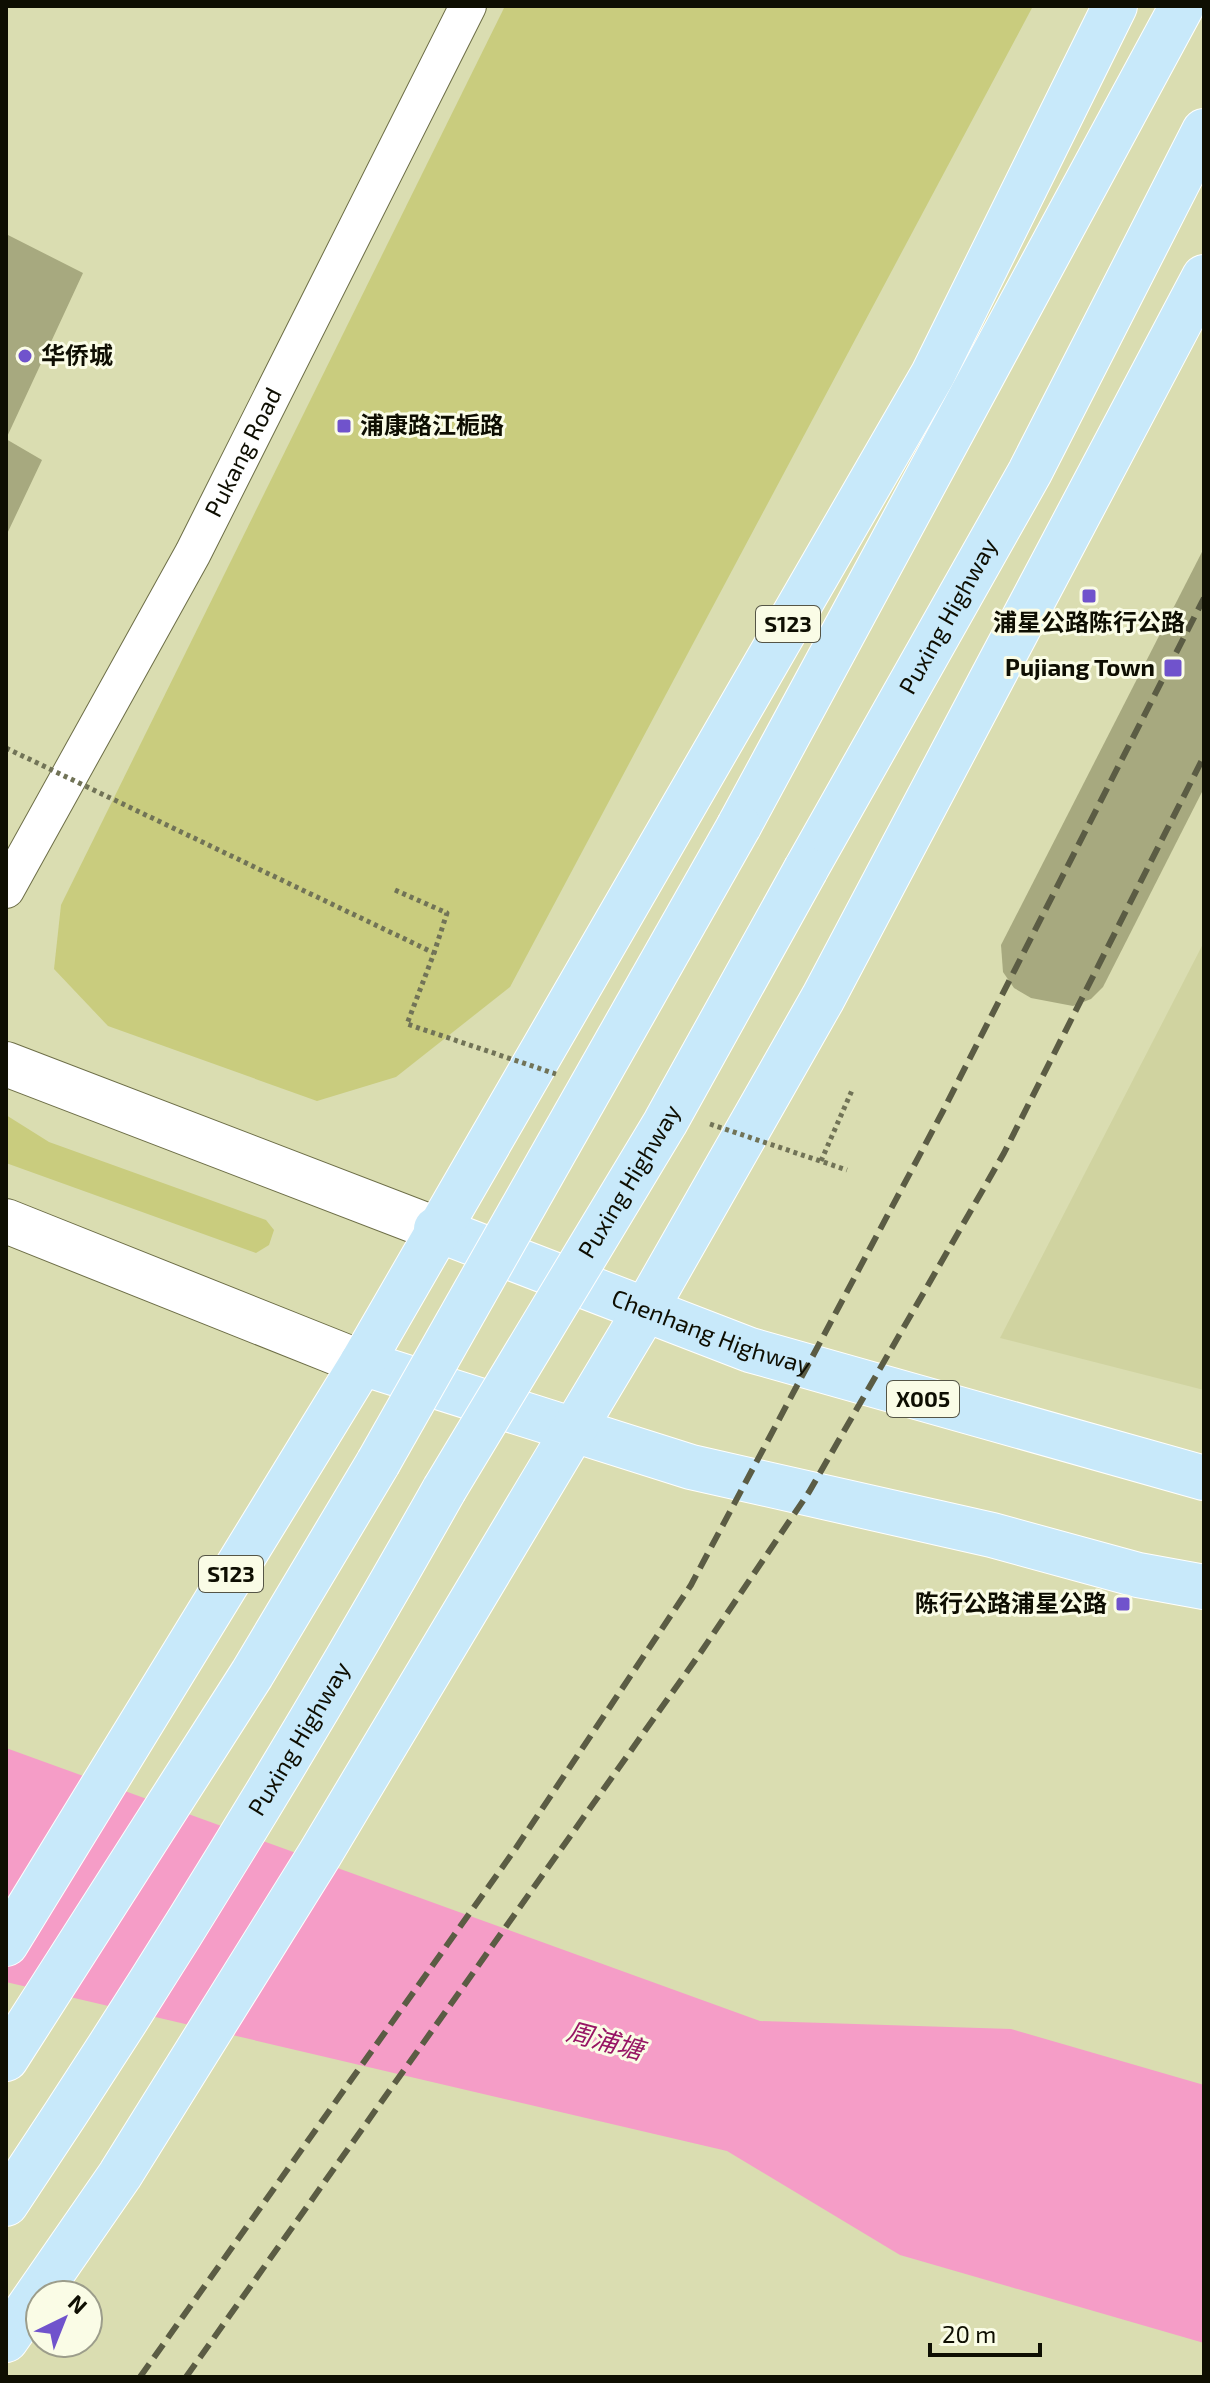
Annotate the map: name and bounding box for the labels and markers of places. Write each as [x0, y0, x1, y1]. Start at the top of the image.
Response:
place label: 华侨城 [41, 340, 113, 369]
marker: 华侨城 [16, 347, 34, 365]
place label: 浦康路江栀路 [360, 410, 504, 439]
marker: 浦康路江栀路 [335, 417, 353, 435]
marker: 浦星公路陈行公路 [1080, 587, 1098, 605]
place label: 浦星公路陈行公路 [993, 607, 1185, 636]
place label: Pujiang Town [1005, 652, 1155, 681]
marker: Pujiang Town [1162, 657, 1184, 679]
place label: 陈行公路浦星公路 [915, 1588, 1107, 1617]
marker: 陈行公路浦星公路 [1114, 1595, 1132, 1613]

